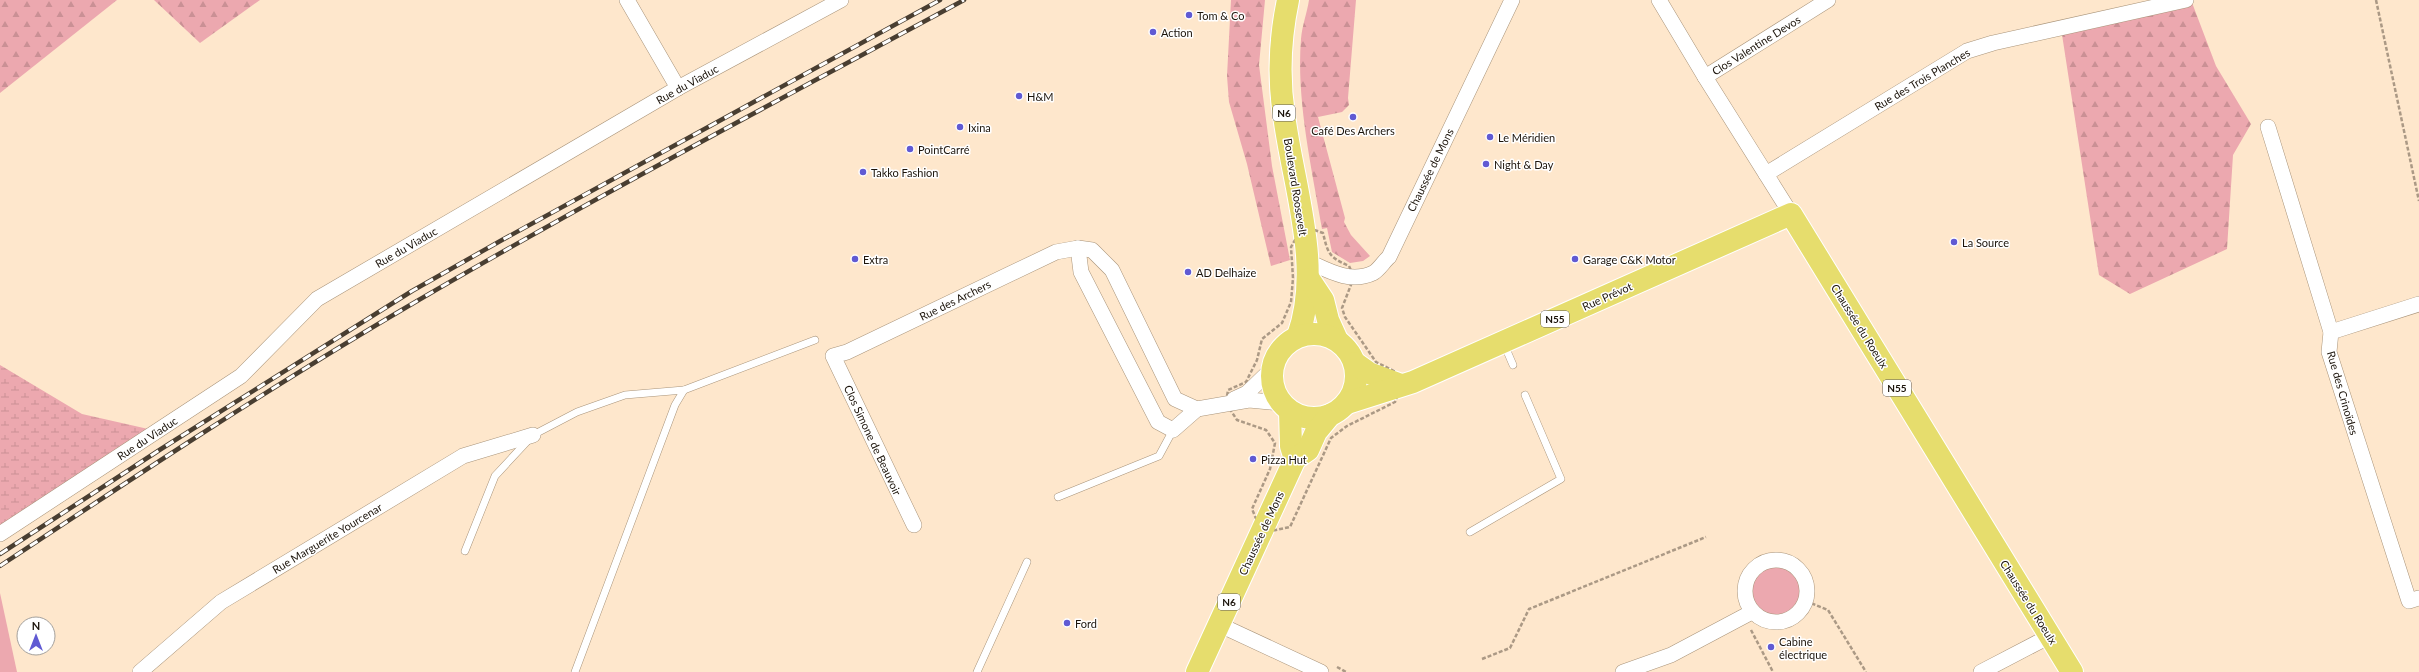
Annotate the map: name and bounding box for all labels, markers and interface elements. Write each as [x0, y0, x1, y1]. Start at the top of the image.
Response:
place label: Tom & Co [1197, 9, 1244, 22]
marker: Tom & Co [1184, 10, 1194, 20]
street label: Clos Valentine Devos [1709, 12, 1803, 78]
place label: Action [1161, 26, 1193, 39]
marker: Action [1148, 27, 1158, 37]
street label: Rue des Trois Planches [1872, 45, 1972, 113]
street label: Rue du Viaduc [654, 62, 720, 106]
place label: H&M [1027, 90, 1053, 103]
marker: H&M [1014, 91, 1024, 101]
road number: N6 [1273, 105, 1295, 121]
marker: Café Des Archers [1348, 112, 1358, 122]
place label: Ixina [968, 121, 991, 134]
marker: Ixina [955, 122, 965, 132]
place label: Café Des Archers [1311, 124, 1395, 137]
street label: Chaussée de Mons [1404, 126, 1456, 214]
place label: Le Méridien [1498, 131, 1555, 144]
marker: Le Méridien [1485, 132, 1495, 142]
street label: Boulevard Roosevelt [1282, 137, 1310, 237]
place label: PointCarré [918, 143, 970, 156]
marker: PointCarré [905, 144, 915, 154]
place label: Night & Day [1494, 158, 1554, 171]
marker: Night & Day [1481, 159, 1491, 169]
place label: Takko Fashion [871, 166, 938, 179]
marker: Takko Fashion [858, 167, 868, 177]
street label: Rue du Viaduc [373, 224, 439, 270]
place label: La Source [1962, 236, 2009, 249]
marker: La Source [1949, 237, 1959, 247]
place label: Extra [863, 253, 888, 266]
place label: Garage C&K Motor [1583, 253, 1676, 266]
marker: Extra [850, 254, 860, 264]
marker: Garage C&K Motor [1570, 254, 1580, 264]
place label: AD Delhaize [1196, 266, 1256, 279]
marker: AD Delhaize [1183, 267, 1193, 277]
street label: Rue des Archers [917, 277, 993, 323]
street label: Rue Prévot [1580, 279, 1634, 313]
street label: Chaussée du Roeulx [1829, 281, 1891, 371]
road number: N55 [1541, 311, 1569, 327]
street label: Rue des Crinoïdes [2325, 350, 2361, 437]
road number: N55 [1883, 380, 1911, 396]
street label: Clos Simone de Beauvoir [842, 383, 904, 497]
street label: Rue du Viaduc [114, 414, 180, 462]
place label: Pizza Hut [1261, 453, 1307, 466]
marker: Pizza Hut [1248, 454, 1258, 464]
street label: Chaussée de Mons [1236, 489, 1286, 577]
street label: Rue Marguerite Yourcenar [270, 500, 384, 576]
street label: Chaussée du Roeulx [1998, 557, 2060, 647]
road number: N6 [1218, 594, 1240, 610]
north arrow [16, 616, 56, 656]
place label: Ford [1075, 617, 1097, 630]
marker: Ford [1062, 618, 1072, 628]
text: N [32, 619, 40, 632]
place label: Cabine électrique [1779, 635, 1827, 661]
marker: Cabine électrique [1766, 642, 1776, 652]

